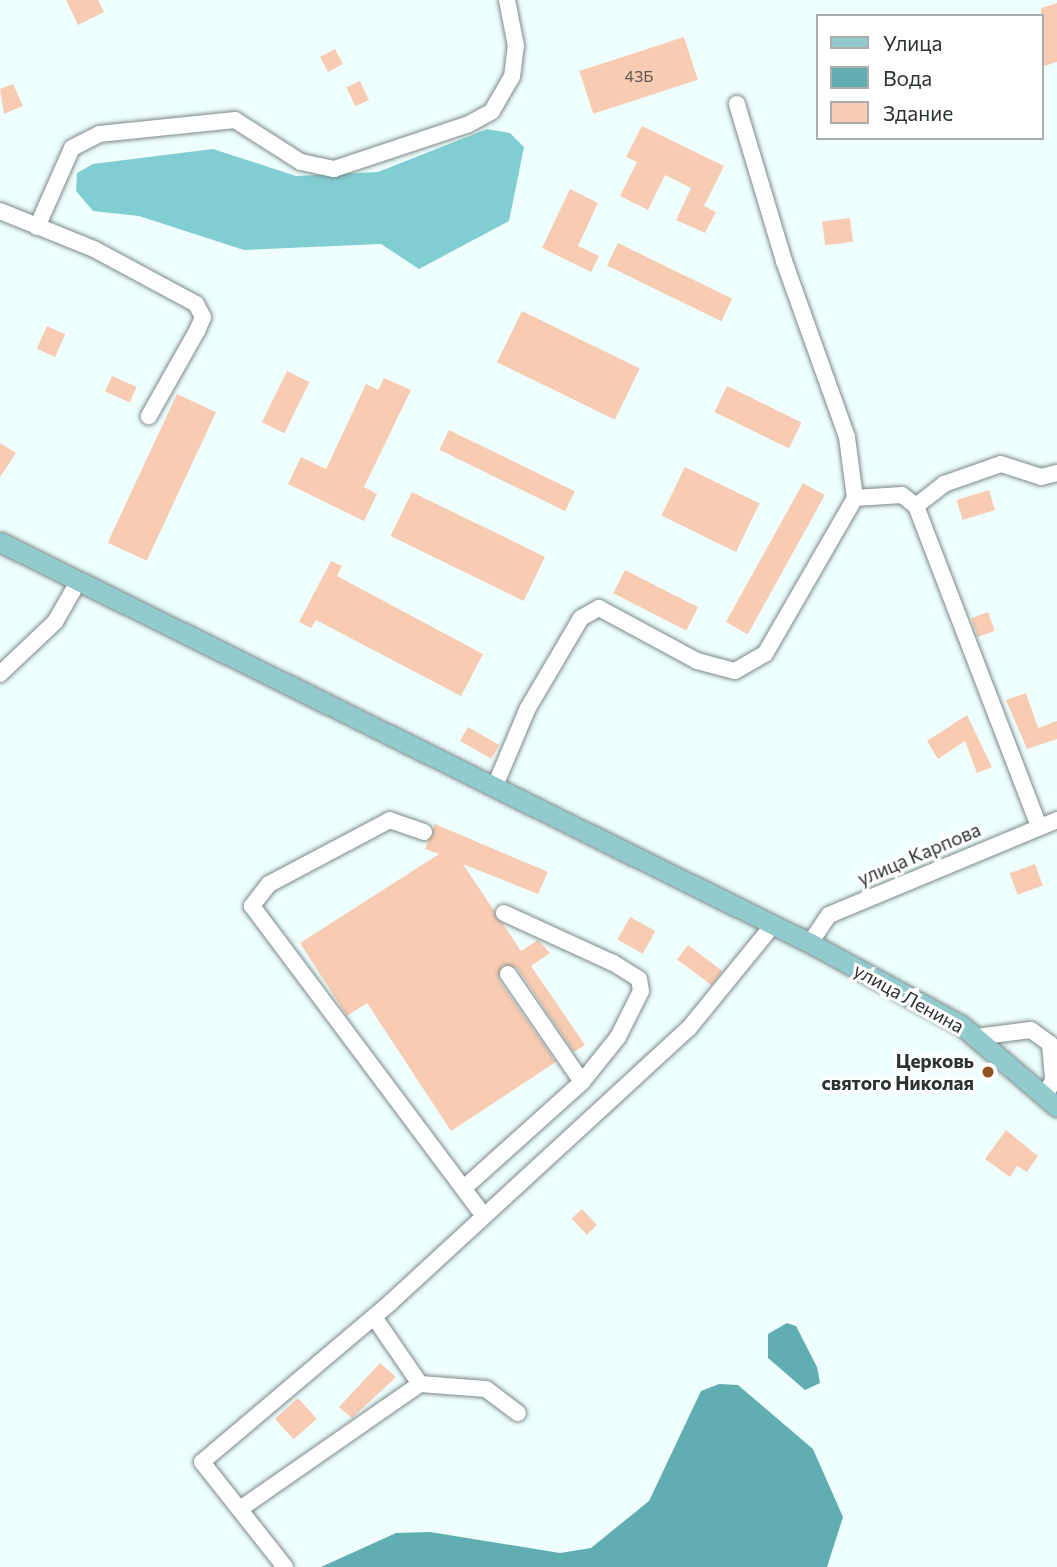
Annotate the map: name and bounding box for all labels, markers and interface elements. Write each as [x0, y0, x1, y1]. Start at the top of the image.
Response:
legend [816, 14, 1043, 140]
text: Улица [883, 30, 942, 55]
text: Вода [883, 65, 932, 90]
house number: 43Б [625, 66, 653, 86]
text: Здание [883, 100, 953, 125]
street label: улица Карпова [854, 818, 984, 890]
street label: улица Ленина [850, 958, 968, 1038]
place label: Церковь святого Николая [822, 1050, 974, 1094]
marker: Церковь святого Николая [980, 1064, 996, 1080]

